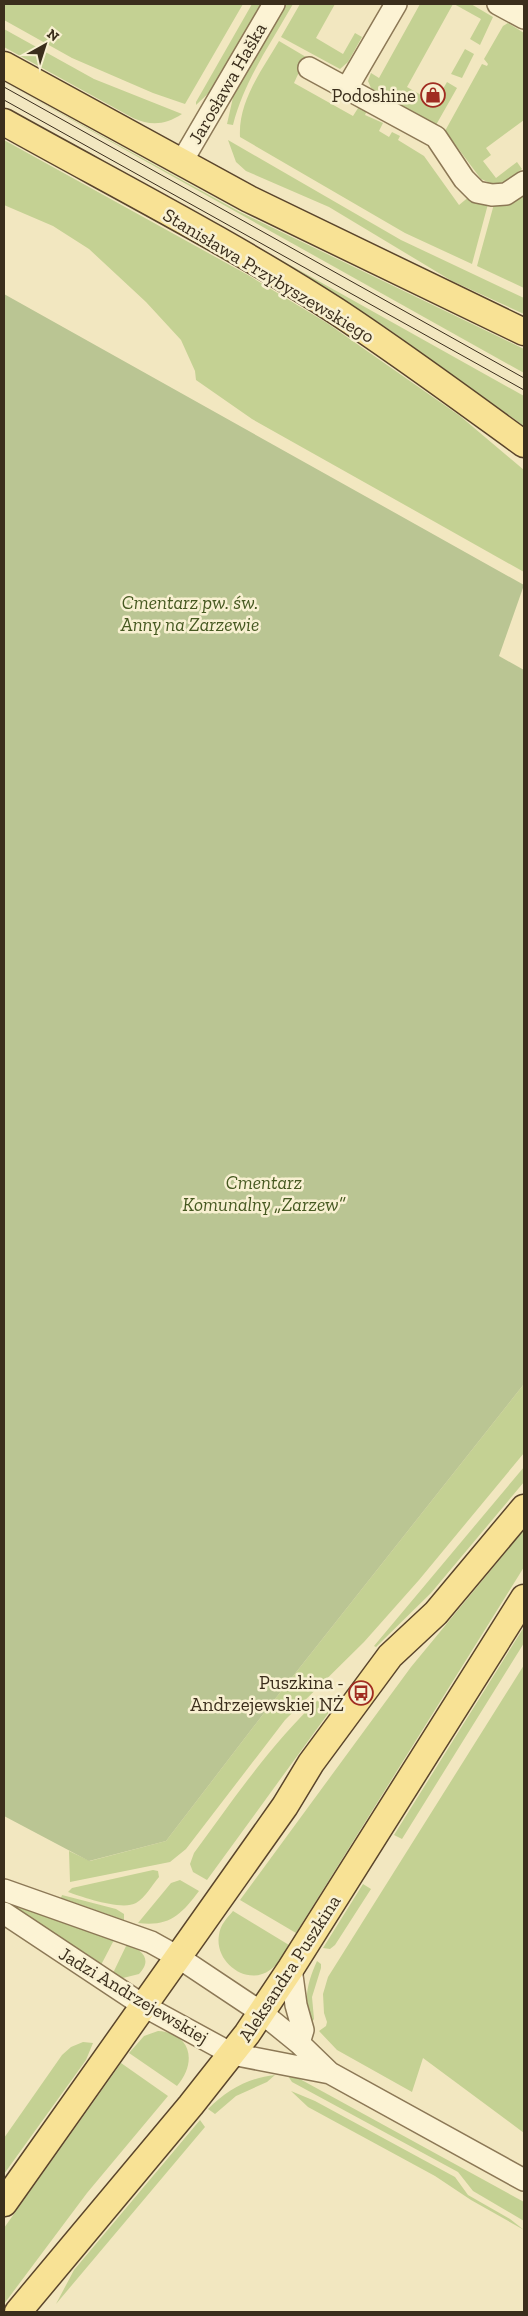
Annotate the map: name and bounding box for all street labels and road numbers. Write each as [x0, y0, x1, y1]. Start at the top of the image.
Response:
street label: Jarosława Haška [183, 19, 271, 148]
street label: Stanisława Przybyszewskiego [159, 203, 379, 348]
street label: Aleksandra Puszkina [233, 1891, 345, 2046]
street label: Jadzi Andrzejewskiej [55, 1942, 213, 2049]

